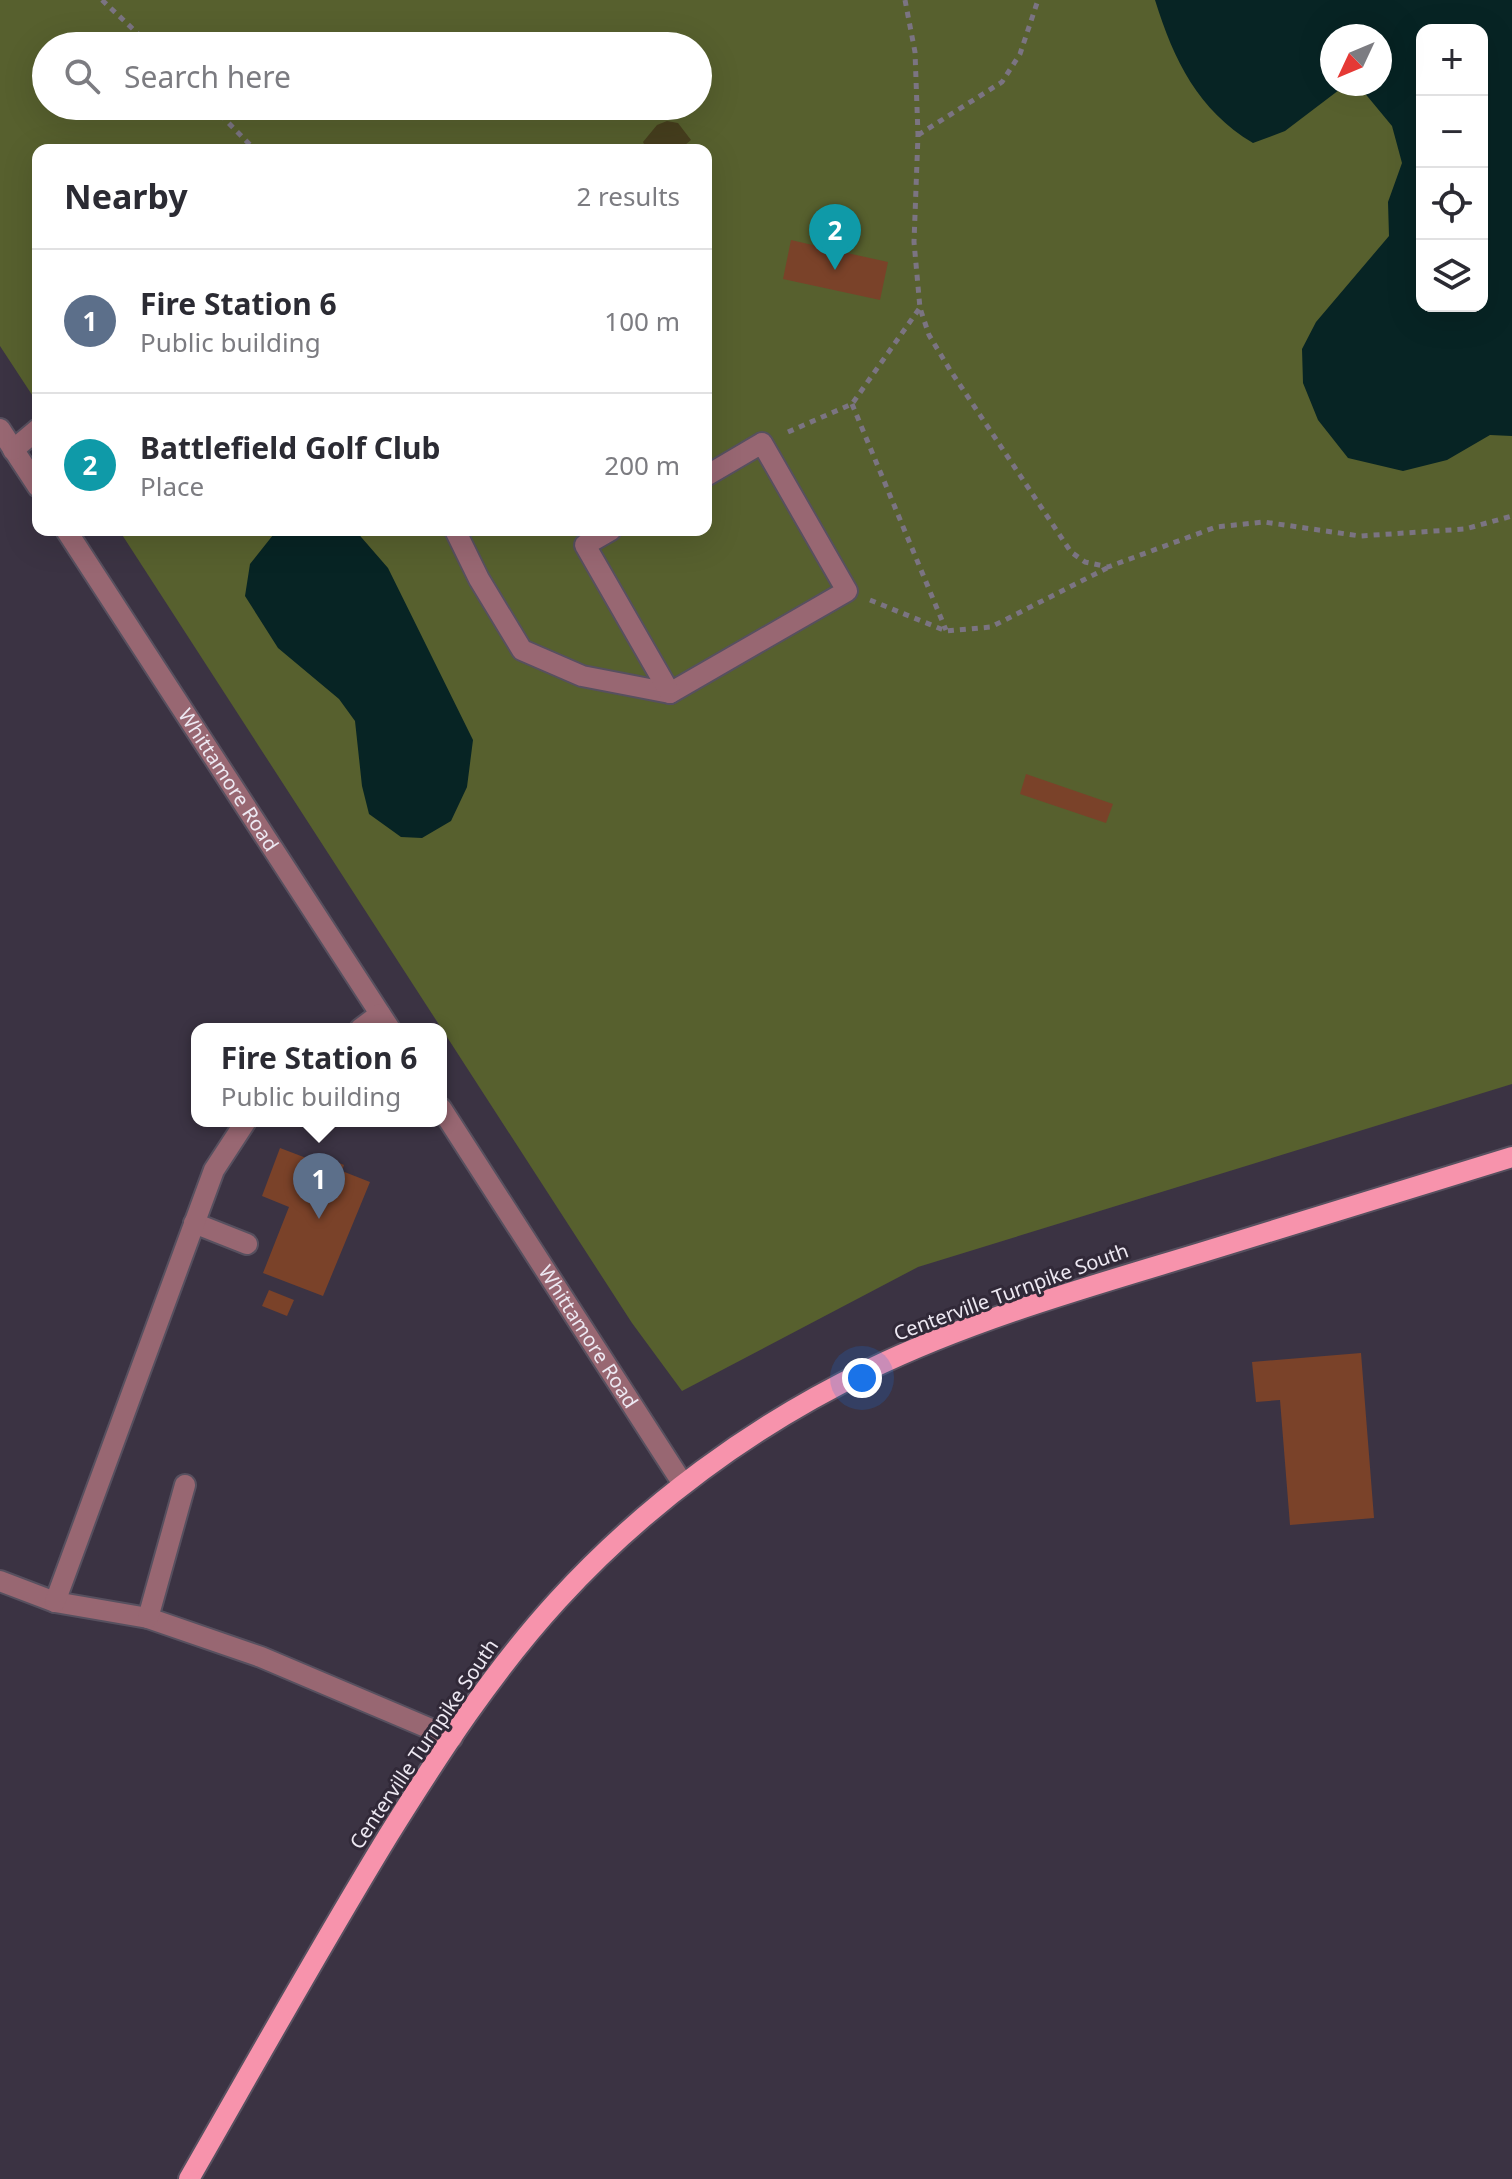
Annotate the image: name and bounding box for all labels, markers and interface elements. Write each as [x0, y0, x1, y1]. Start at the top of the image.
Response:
north arrow [1320, 24, 1392, 96]
map controls [1416, 24, 1488, 312]
button: + [1416, 24, 1488, 96]
search box [32, 32, 712, 120]
icon: search [60, 54, 104, 98]
text: Search here [124, 56, 291, 97]
button: − [1416, 96, 1488, 168]
button: locate [1416, 168, 1488, 240]
text: Nearby [64, 173, 188, 219]
text: 2 results [576, 178, 680, 214]
pin: 2 [809, 204, 861, 270]
button: layers [1416, 240, 1488, 312]
text: Fire Station 6 [140, 283, 337, 324]
text: 1 [83, 303, 97, 339]
text: 100 m [604, 303, 680, 339]
text: Public building [140, 324, 321, 360]
text: Battlefield Golf Club [140, 427, 440, 468]
text: 2 [83, 447, 97, 483]
text: 200 m [604, 447, 680, 483]
text: Place [140, 468, 204, 504]
street label: Whittamore Road [172, 703, 285, 856]
popup [191, 1023, 447, 1127]
text: Fire Station 6 [221, 1037, 417, 1078]
text: Public building [221, 1078, 401, 1114]
pin: 1 [293, 1153, 345, 1219]
street label: Centerville Turnpike South [890, 1236, 1132, 1347]
street label: Whittamore Road [533, 1260, 645, 1413]
your location [842, 1358, 882, 1398]
street label: Centerville Turnpike South [343, 1633, 504, 1854]

